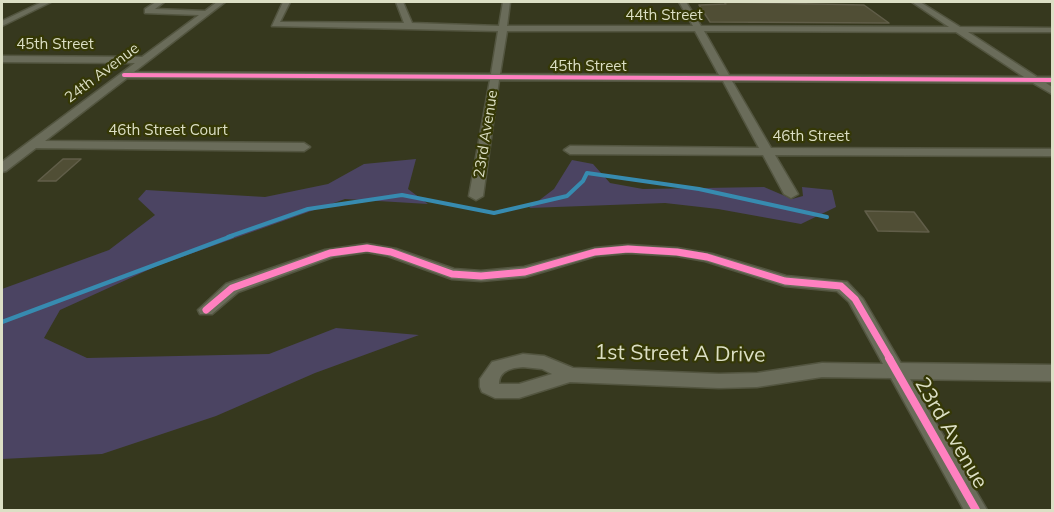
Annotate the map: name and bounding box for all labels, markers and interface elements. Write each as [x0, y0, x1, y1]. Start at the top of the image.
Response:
street label: 44th Street [625, 6, 703, 24]
street label: 45th Street [16, 35, 94, 53]
street label: 24th Avenue [61, 39, 143, 107]
street label: 45th Street [549, 57, 627, 75]
street label: 23rd Avenue [470, 89, 502, 179]
street label: 46th Street Court [108, 121, 228, 139]
street label: 46th Street [772, 127, 850, 145]
street label: 1st Street A Drive [594, 340, 766, 368]
street label: 23rd Avenue [909, 373, 993, 493]

